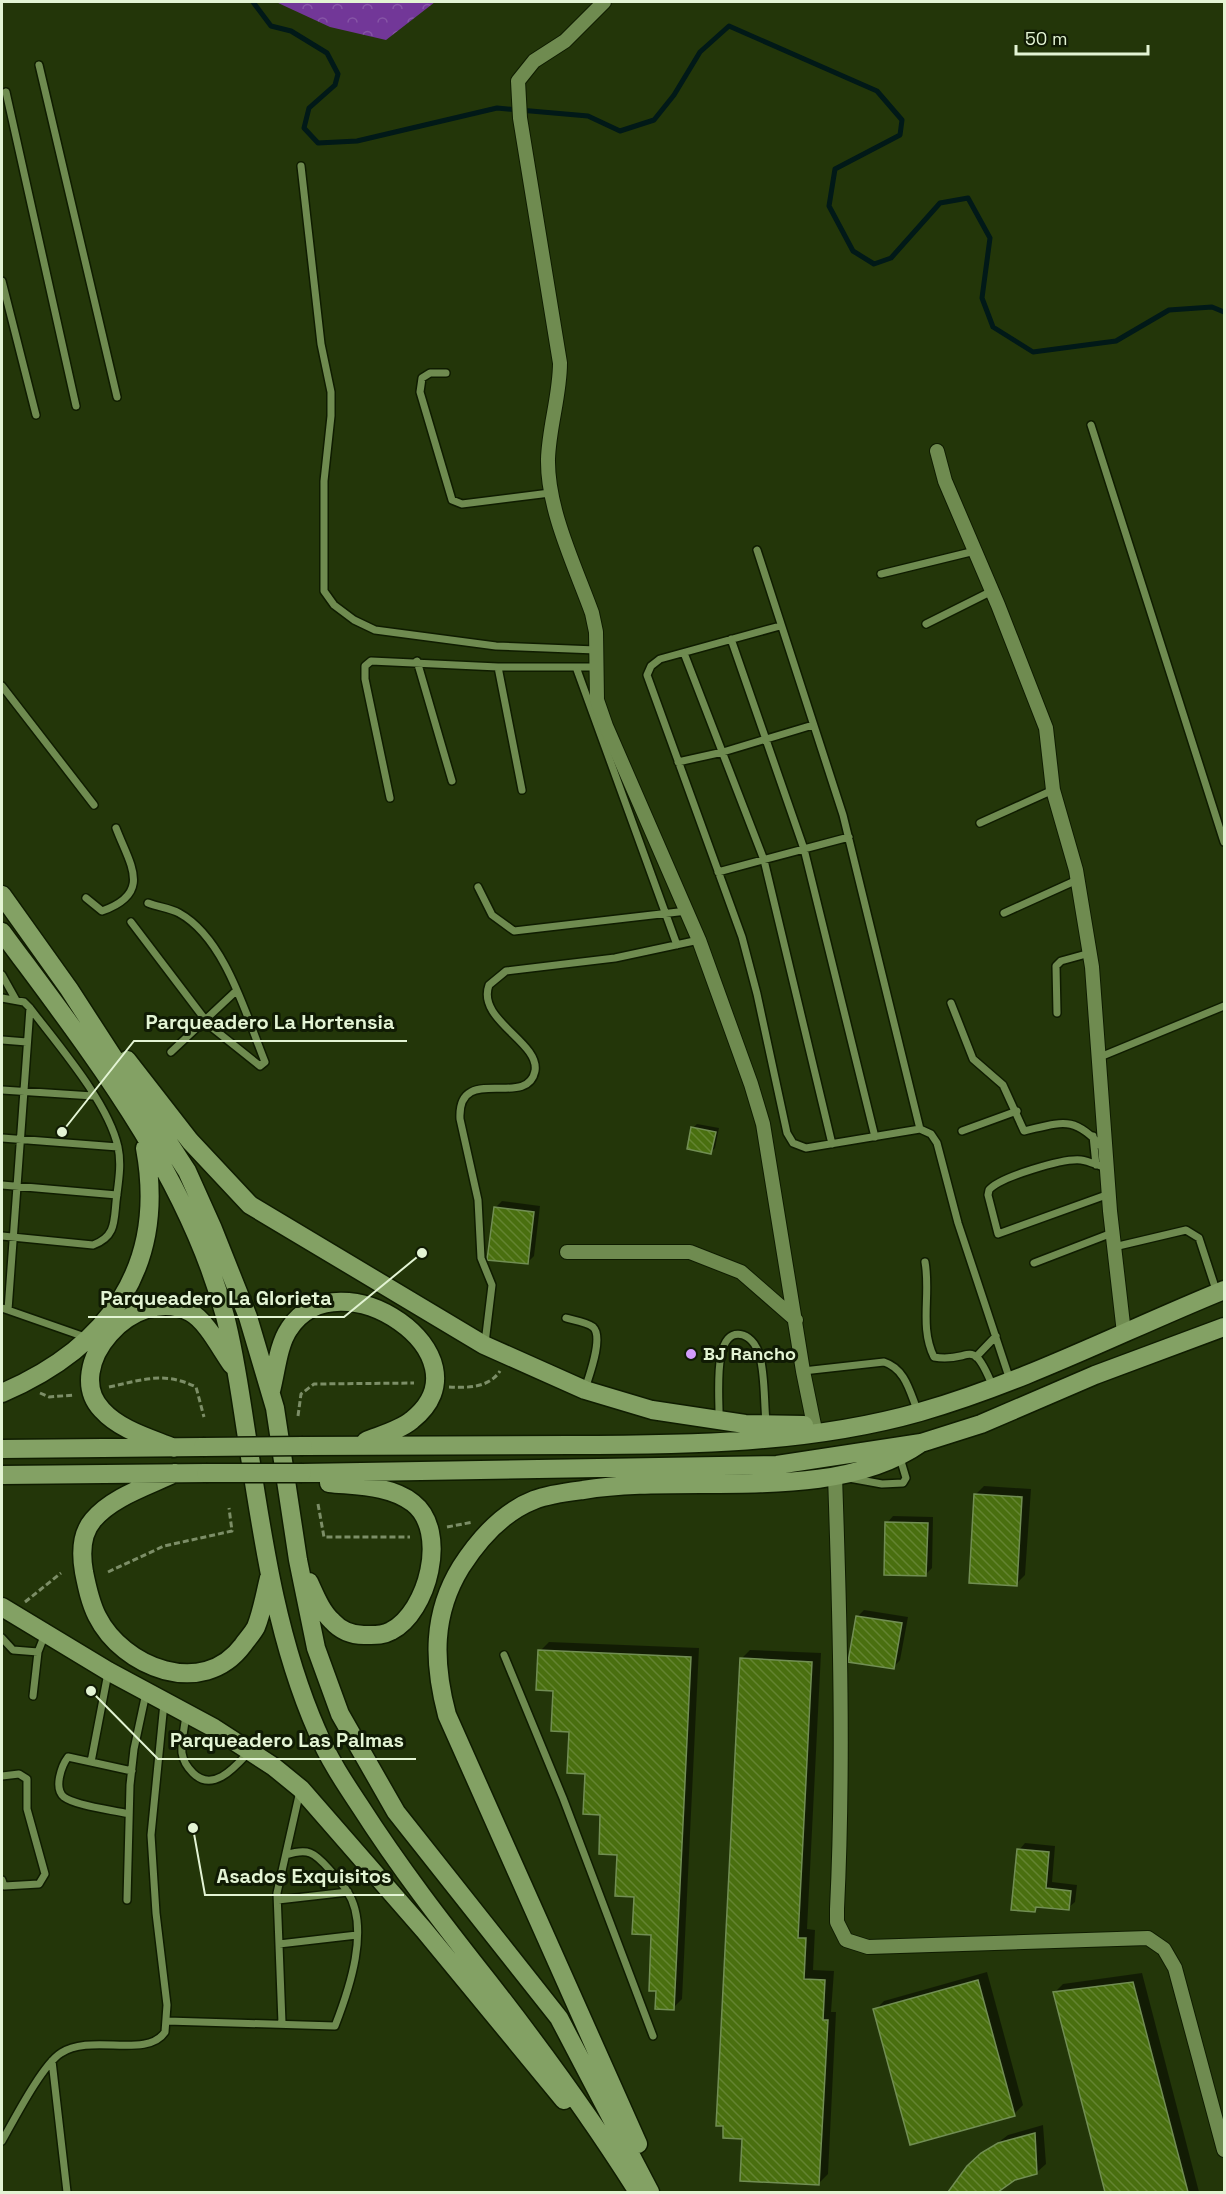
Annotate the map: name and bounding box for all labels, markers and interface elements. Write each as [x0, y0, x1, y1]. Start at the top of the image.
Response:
scale bar [1016, 18, 1148, 56]
text: 50 m [1025, 27, 1067, 50]
callout: Parqueadero La Hortensia [134, 1003, 407, 1041]
text: Parqueadero La Hortensia [146, 1009, 395, 1035]
callout: Parqueadero La Glorieta [88, 1279, 344, 1317]
text: Parqueadero La Glorieta [100, 1285, 332, 1311]
place label: BJ Rancho [703, 1342, 796, 1365]
marker: BJ Rancho [684, 1347, 698, 1361]
callout: Parqueadero Las Palmas [158, 1721, 416, 1759]
text: Parqueadero Las Palmas [170, 1727, 404, 1753]
callout: Asados Exquisitos [205, 1857, 404, 1895]
text: Asados Exquisitos [217, 1863, 391, 1889]

